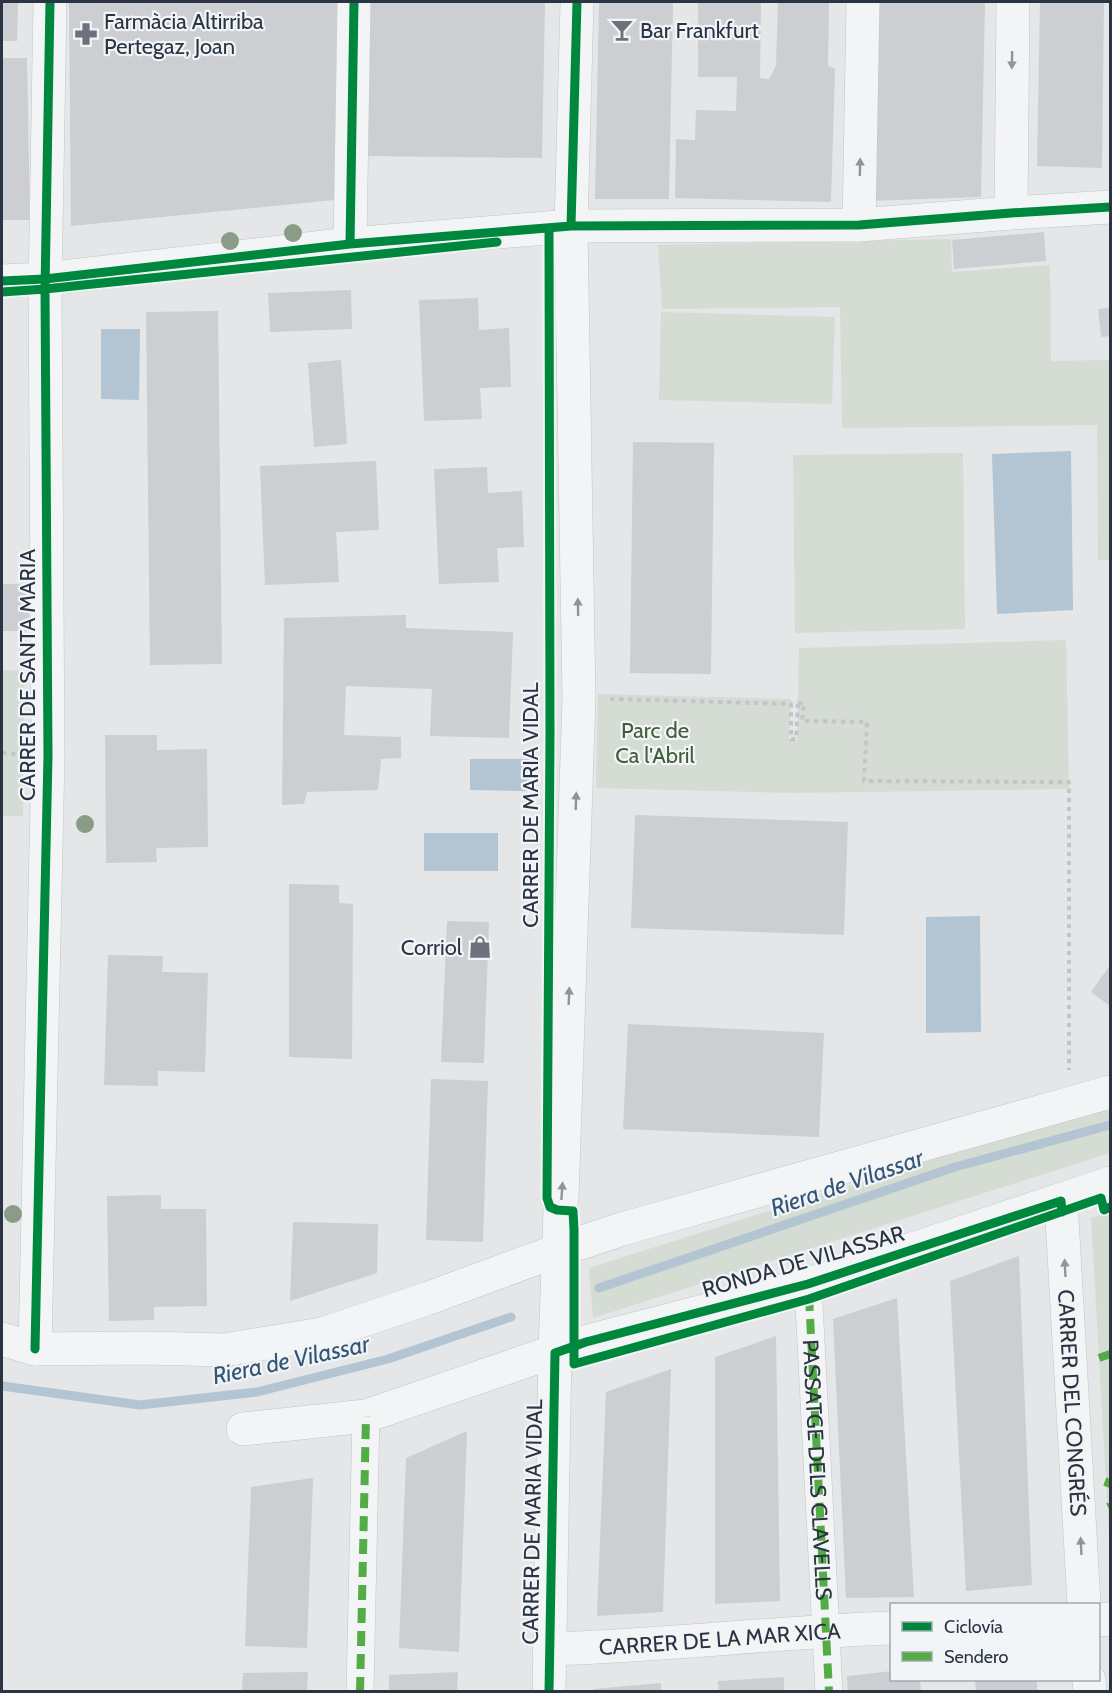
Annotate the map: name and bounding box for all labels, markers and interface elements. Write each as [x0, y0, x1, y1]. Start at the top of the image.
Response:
place label: Farmàcia Altirriba Pertegaz, Joan [104, 8, 264, 60]
bar icon: Bar Frankfurt [609, 17, 635, 43]
place label: Bar Frankfurt [640, 17, 759, 44]
pharmacy icon: Farmàcia Altirriba Pertegaz, Joan [73, 21, 99, 47]
one-way arrow [1007, 50, 1017, 69]
one-way arrow [855, 157, 865, 176]
street label: CARRER DE SANTA MARIA [14, 549, 41, 801]
one-way arrow [573, 597, 582, 616]
street label: CARRER DE MARIA VIDAL [517, 682, 544, 928]
park label: Parc de Ca l'Abril [615, 717, 696, 769]
one-way arrow [571, 792, 580, 811]
place label: Corriol [401, 934, 463, 961]
shop icon: Corriol [467, 934, 493, 960]
one-way arrow [564, 987, 574, 1006]
water label: Riera de Vilassar [767, 1142, 929, 1222]
one-way arrow [557, 1182, 567, 1201]
street label: RONDA DE VILASSAR [699, 1220, 907, 1303]
one-way arrow [1060, 1258, 1069, 1277]
street label: CARRER DEL CONGRÉS [1052, 1289, 1092, 1517]
water label: Riera de Vilassar [210, 1328, 374, 1390]
street label: PASSATGE DELS CLAVELLS [797, 1339, 837, 1601]
street label: CARRER DE MARIA VIDAL [517, 1399, 548, 1645]
one-way arrow [1076, 1537, 1085, 1556]
legend [890, 1603, 1100, 1681]
text: Ciclovía [944, 1616, 1003, 1638]
street label: CARRER DE LA MAR XICA [598, 1617, 842, 1661]
text: Sendero [944, 1646, 1008, 1668]

